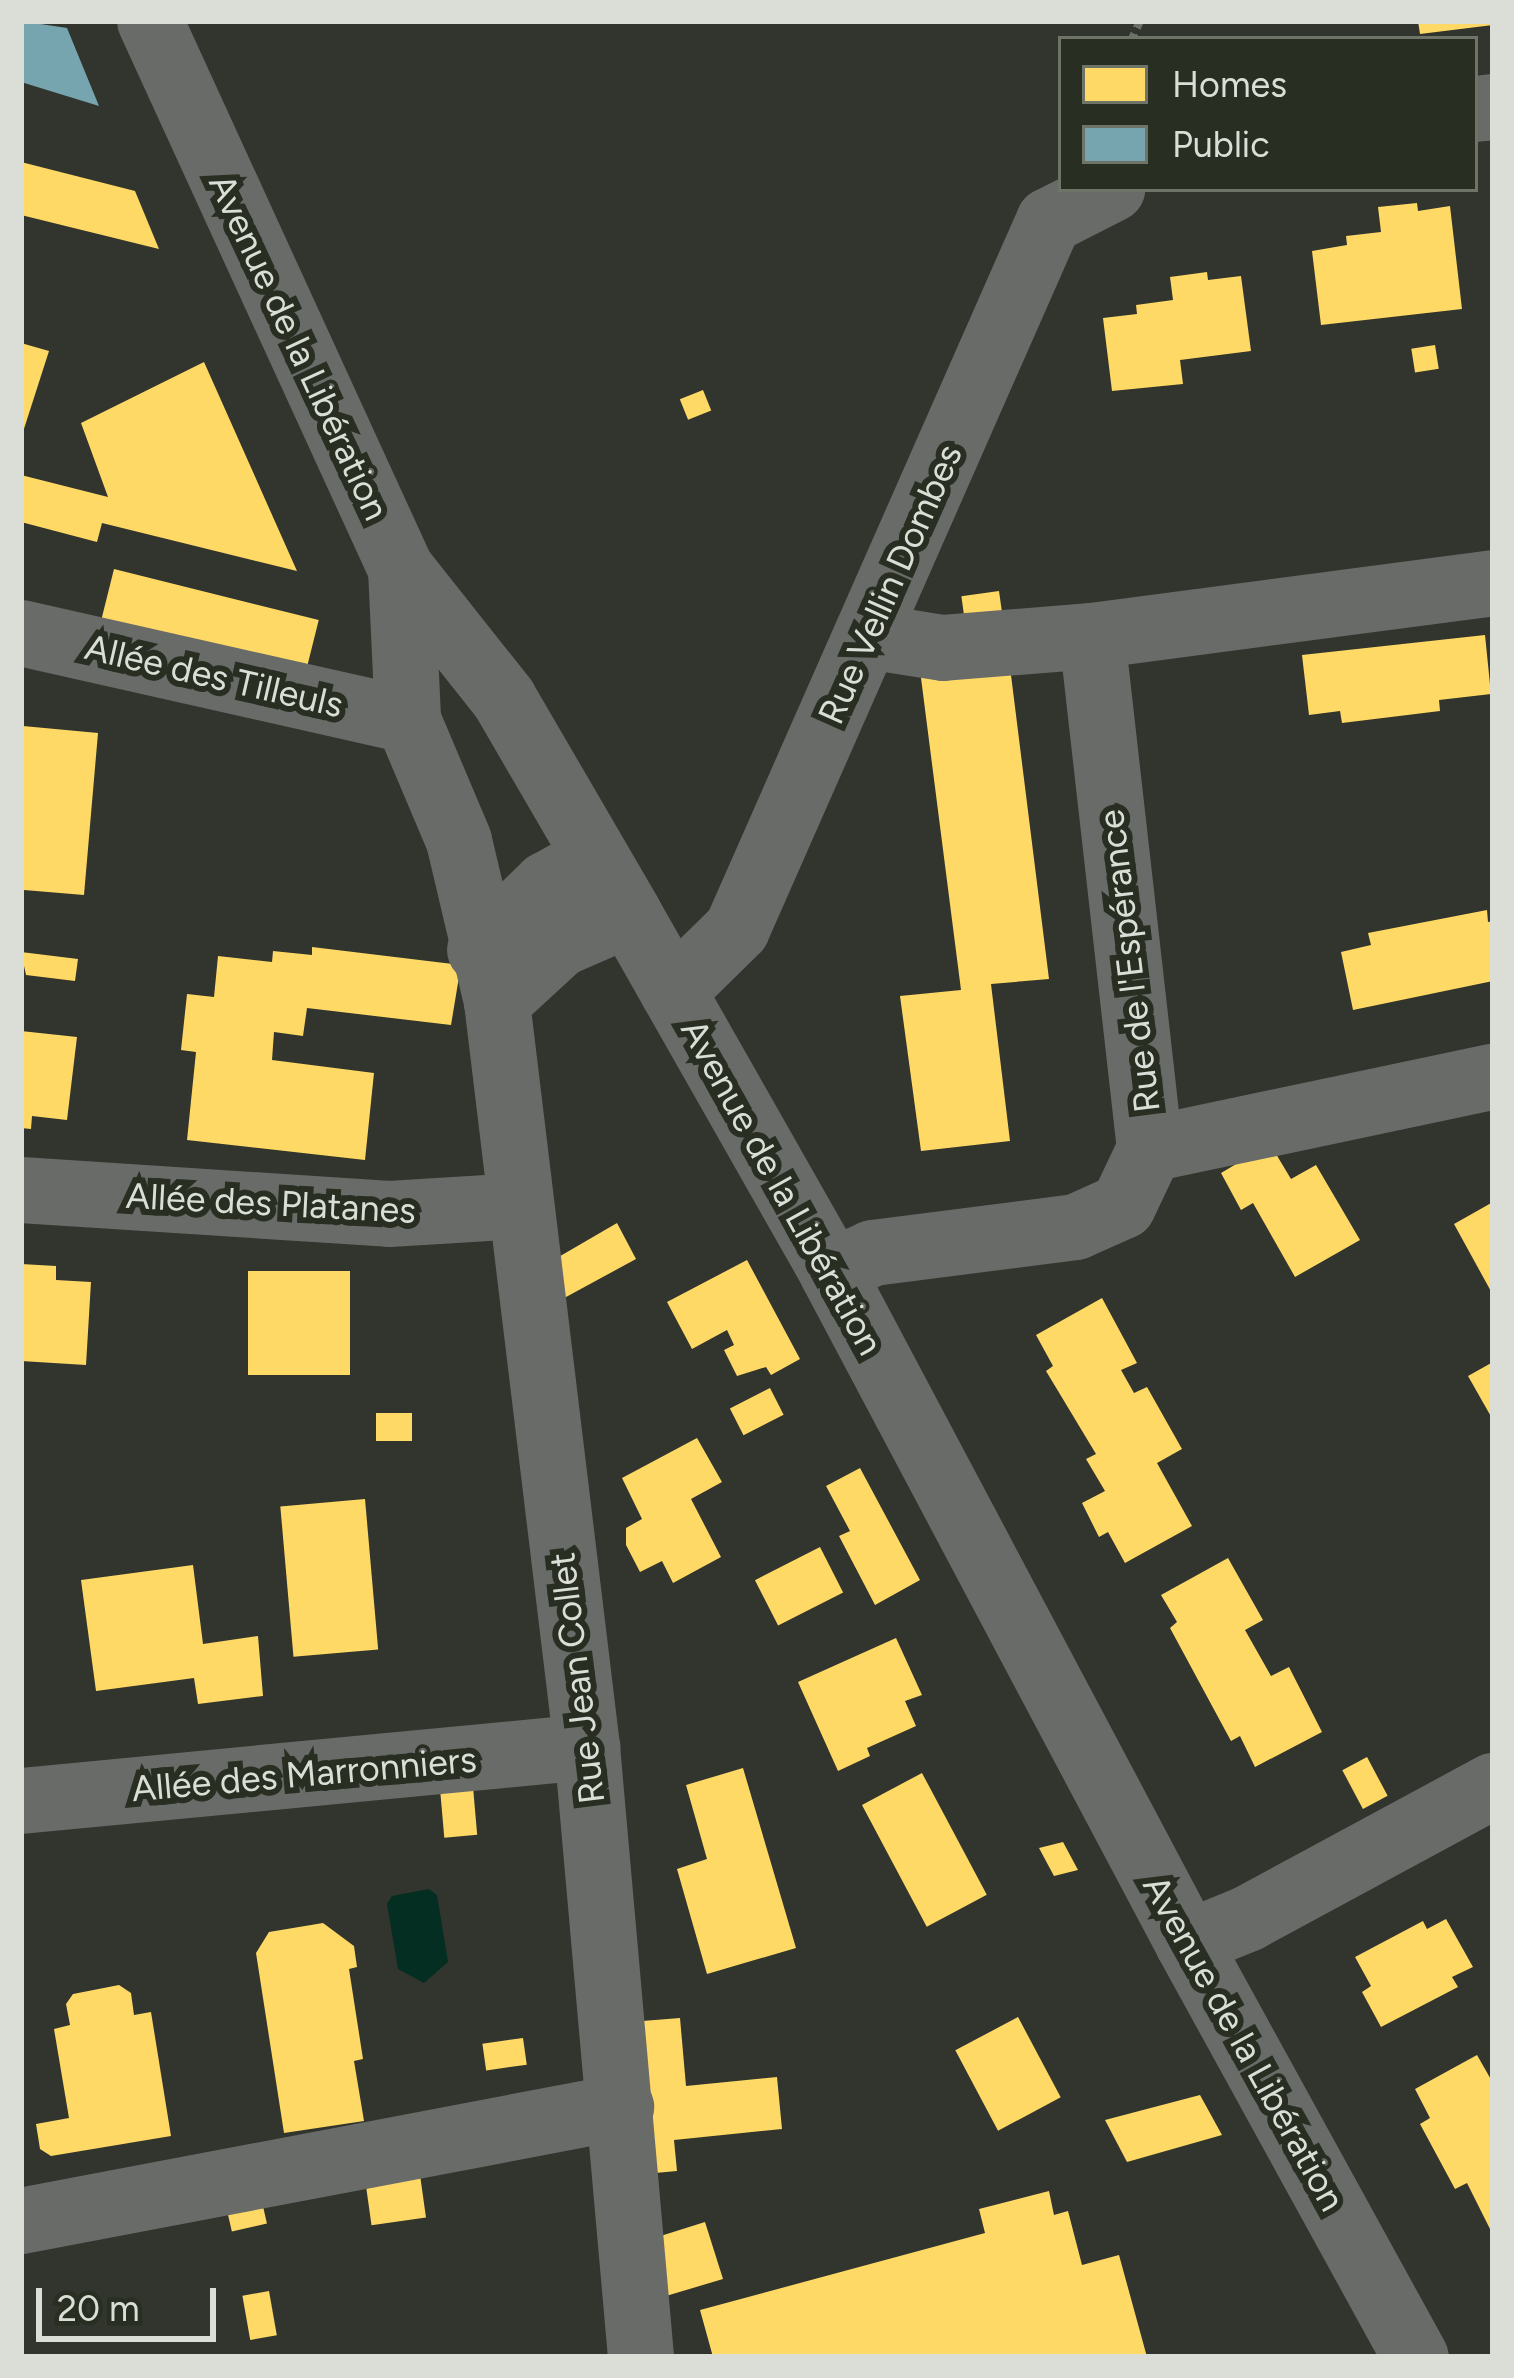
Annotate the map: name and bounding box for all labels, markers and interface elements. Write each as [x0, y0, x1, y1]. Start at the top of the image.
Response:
legend [1058, 36, 1478, 192]
text: Homes [1172, 63, 1287, 106]
text: Public [1172, 123, 1270, 166]
street label: Avenue de la Libération [200, 167, 398, 527]
street label: Rue Vellin Dombes [809, 438, 971, 730]
street label: Allée des Tilleuls [81, 625, 347, 727]
street label: Rue de l'Espérance [1089, 807, 1169, 1115]
street label: Avenue de la Libération [672, 1012, 892, 1362]
street label: Allée des Platanes [125, 1174, 417, 1232]
street label: Rue Jean Collet [540, 1550, 614, 1806]
street label: Allée des Marronniers [130, 1737, 478, 1811]
street label: Avenue de la Libération [1134, 1868, 1354, 2218]
scale bar [42, 2264, 222, 2338]
text: 20 m [57, 2287, 140, 2330]

